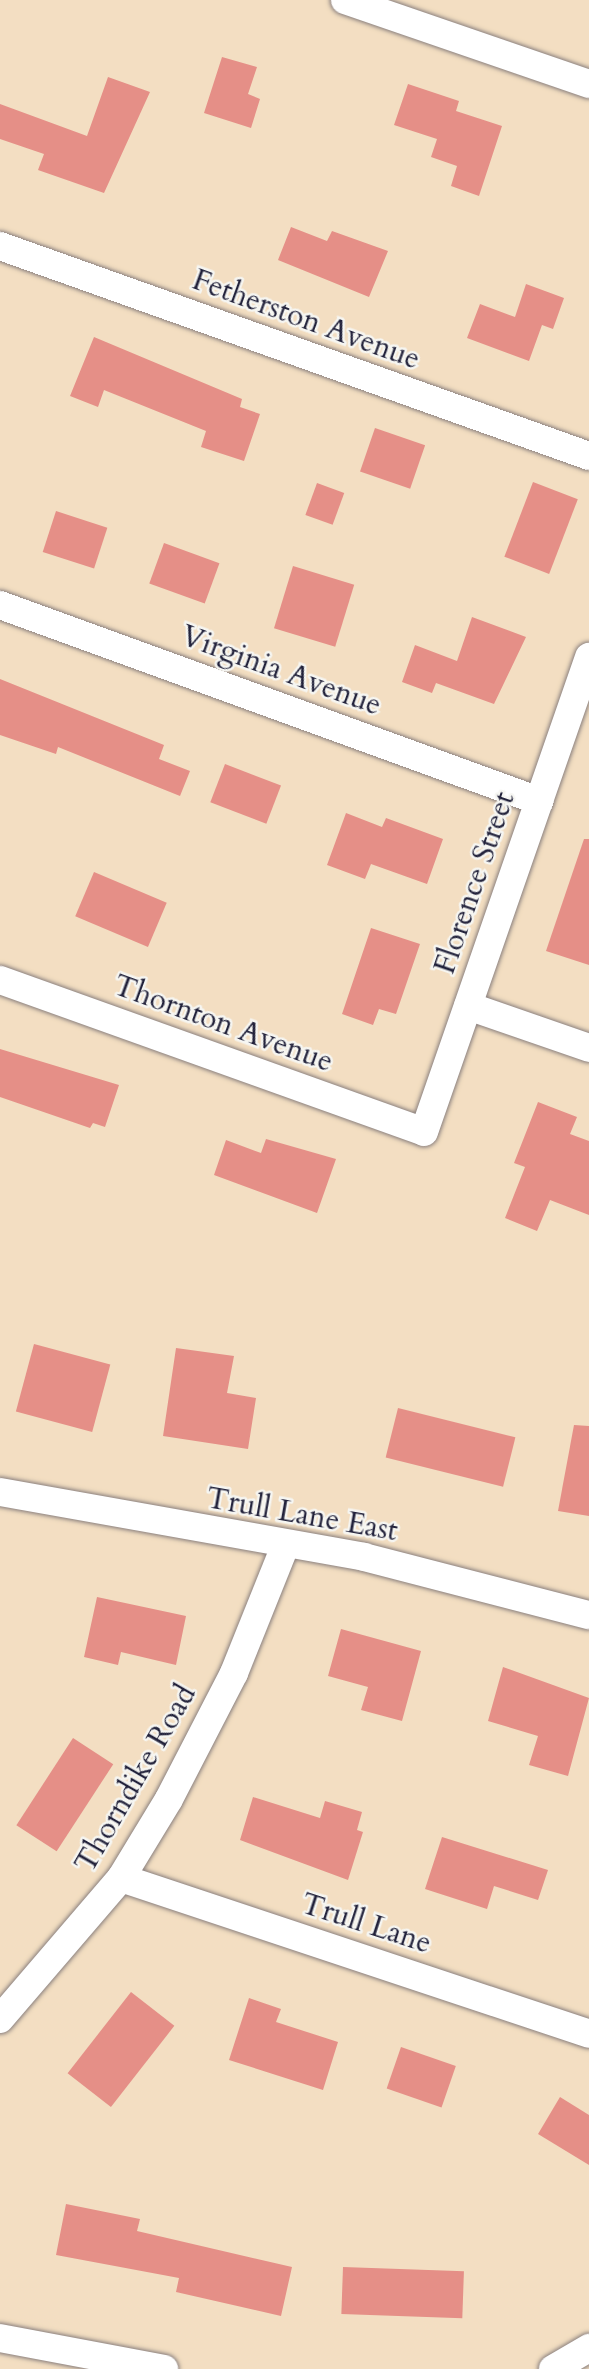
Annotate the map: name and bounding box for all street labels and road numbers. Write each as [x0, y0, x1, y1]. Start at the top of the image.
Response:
street label: Fetherston Avenue [187, 262, 425, 378]
street label: Virginia Avenue [176, 618, 386, 724]
street label: Florence Street [427, 787, 523, 979]
street label: Thornton Avenue [108, 968, 338, 1080]
street label: Trull Lane East [204, 1480, 400, 1550]
street label: Thorndike Road [68, 1679, 204, 1879]
street label: Trull Lane [296, 1886, 436, 1962]

